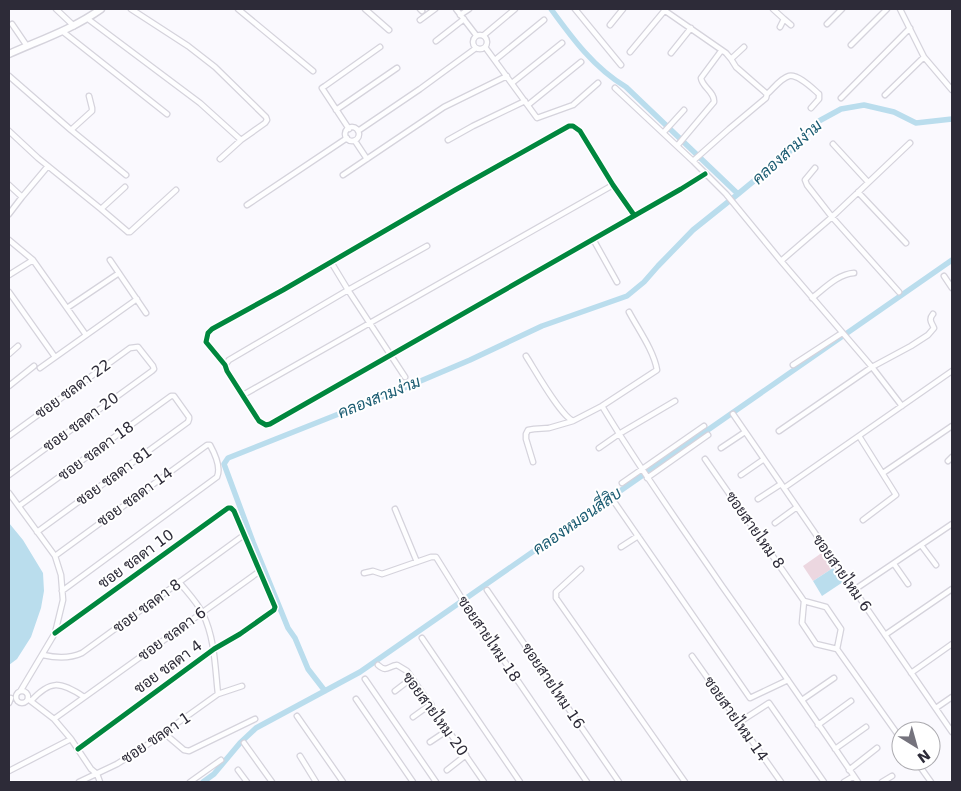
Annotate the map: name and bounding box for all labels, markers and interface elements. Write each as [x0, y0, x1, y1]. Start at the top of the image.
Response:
water label: คลองสามง่าม [748, 115, 826, 188]
street label: ซอย ชลดา 22 [32, 356, 114, 422]
water label: คลองสามง่าม [335, 371, 423, 422]
street label: ซอย ชลดา 20 [40, 389, 122, 455]
street label: ซอย ชลดา 18 [55, 418, 137, 484]
street label: ซอย ชลดา 81 [73, 443, 155, 509]
street label: ซอย ชลดา 14 [94, 464, 176, 530]
water label: คลองหมอนสี่สิบ [526, 479, 626, 559]
street label: ซอยสายไหม 8 [722, 487, 789, 572]
street label: ซอย ชลดา 10 [95, 526, 177, 592]
street label: ซอยสายไหม 6 [809, 530, 876, 615]
street label: ซอย ชลดา 8 [109, 575, 185, 637]
street label: ซอยสายไหม 18 [454, 592, 525, 685]
street label: ซอย ชลดา 6 [134, 603, 210, 665]
street label: ซอย ชลดา 4 [130, 636, 206, 698]
street label: ซอยสายไหม 16 [518, 639, 589, 732]
street label: ซอยสายไหม 20 [398, 668, 472, 760]
street label: ซอยสายไหม 14 [700, 672, 773, 765]
street label: ซอย ชลดา 1 [118, 708, 194, 768]
north arrow [891, 721, 941, 771]
text: N [914, 746, 933, 766]

